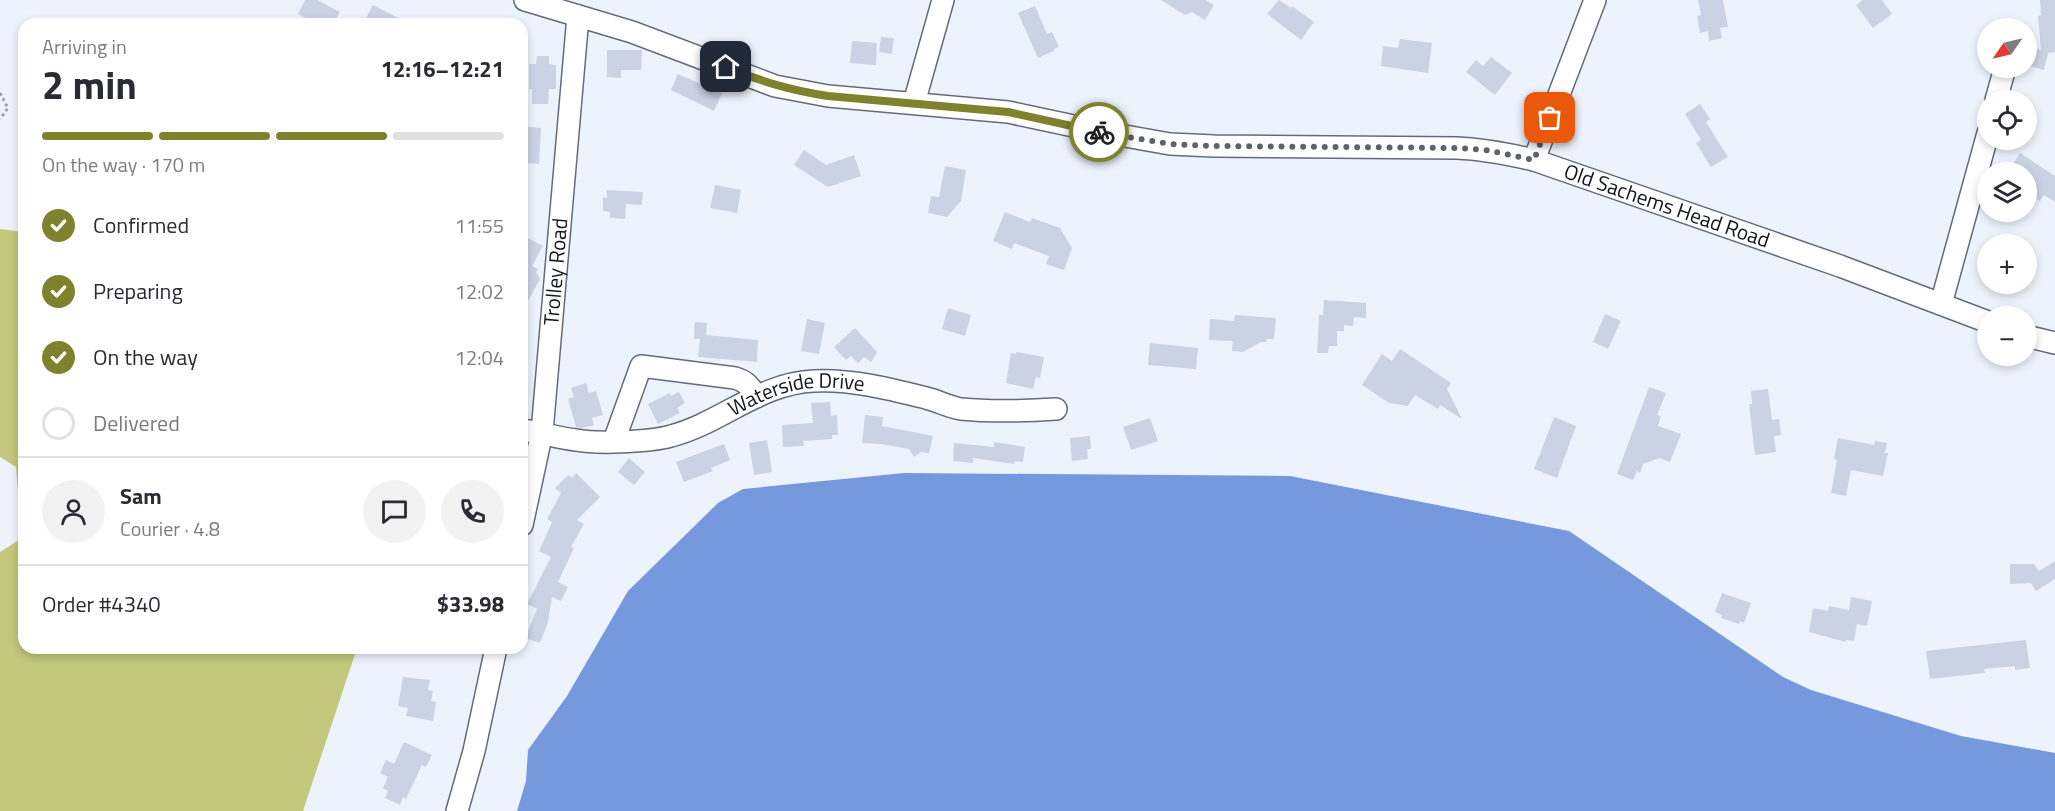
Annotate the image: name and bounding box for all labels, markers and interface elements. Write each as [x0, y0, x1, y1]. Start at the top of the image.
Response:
north arrow [1977, 18, 2037, 78]
map controls [1977, 18, 2037, 366]
text: Arriving in [42, 31, 127, 62]
pin [700, 41, 751, 92]
icon: home [709, 50, 742, 83]
text: 12:16–12:21 [381, 52, 504, 86]
text: 2 min [42, 55, 137, 114]
button: locate [1977, 90, 2037, 150]
pin [1524, 92, 1575, 143]
icon: bag [1533, 101, 1566, 134]
courier [1069, 102, 1129, 162]
icon: bike [1083, 116, 1116, 149]
text: On the way · 170 m [42, 149, 205, 180]
street label: Old Sachems Head Road [1560, 155, 1774, 256]
button: layers [1977, 162, 2037, 222]
text: Confirmed [93, 208, 189, 242]
icon: check [42, 209, 75, 242]
text: 11:55 [455, 210, 504, 241]
street label: Trolley Road [534, 217, 575, 327]
button: + [1977, 234, 2037, 294]
text: Preparing [93, 274, 183, 308]
icon: check [42, 275, 75, 308]
text: 12:02 [455, 276, 504, 307]
button: − [1977, 306, 2037, 366]
text: On the way [93, 340, 198, 374]
icon: check [42, 341, 75, 374]
text: 12:04 [455, 342, 504, 373]
street label: Waterside Drive [722, 364, 867, 424]
text: Delivered [93, 406, 180, 440]
text: Sam [120, 479, 162, 513]
button: person [42, 480, 105, 543]
button: chat [363, 480, 426, 543]
button: phone [441, 480, 504, 543]
text: Courier · 4.8 [120, 513, 220, 544]
text: Order #4340 [42, 587, 161, 621]
text: $33.98 [437, 587, 504, 621]

